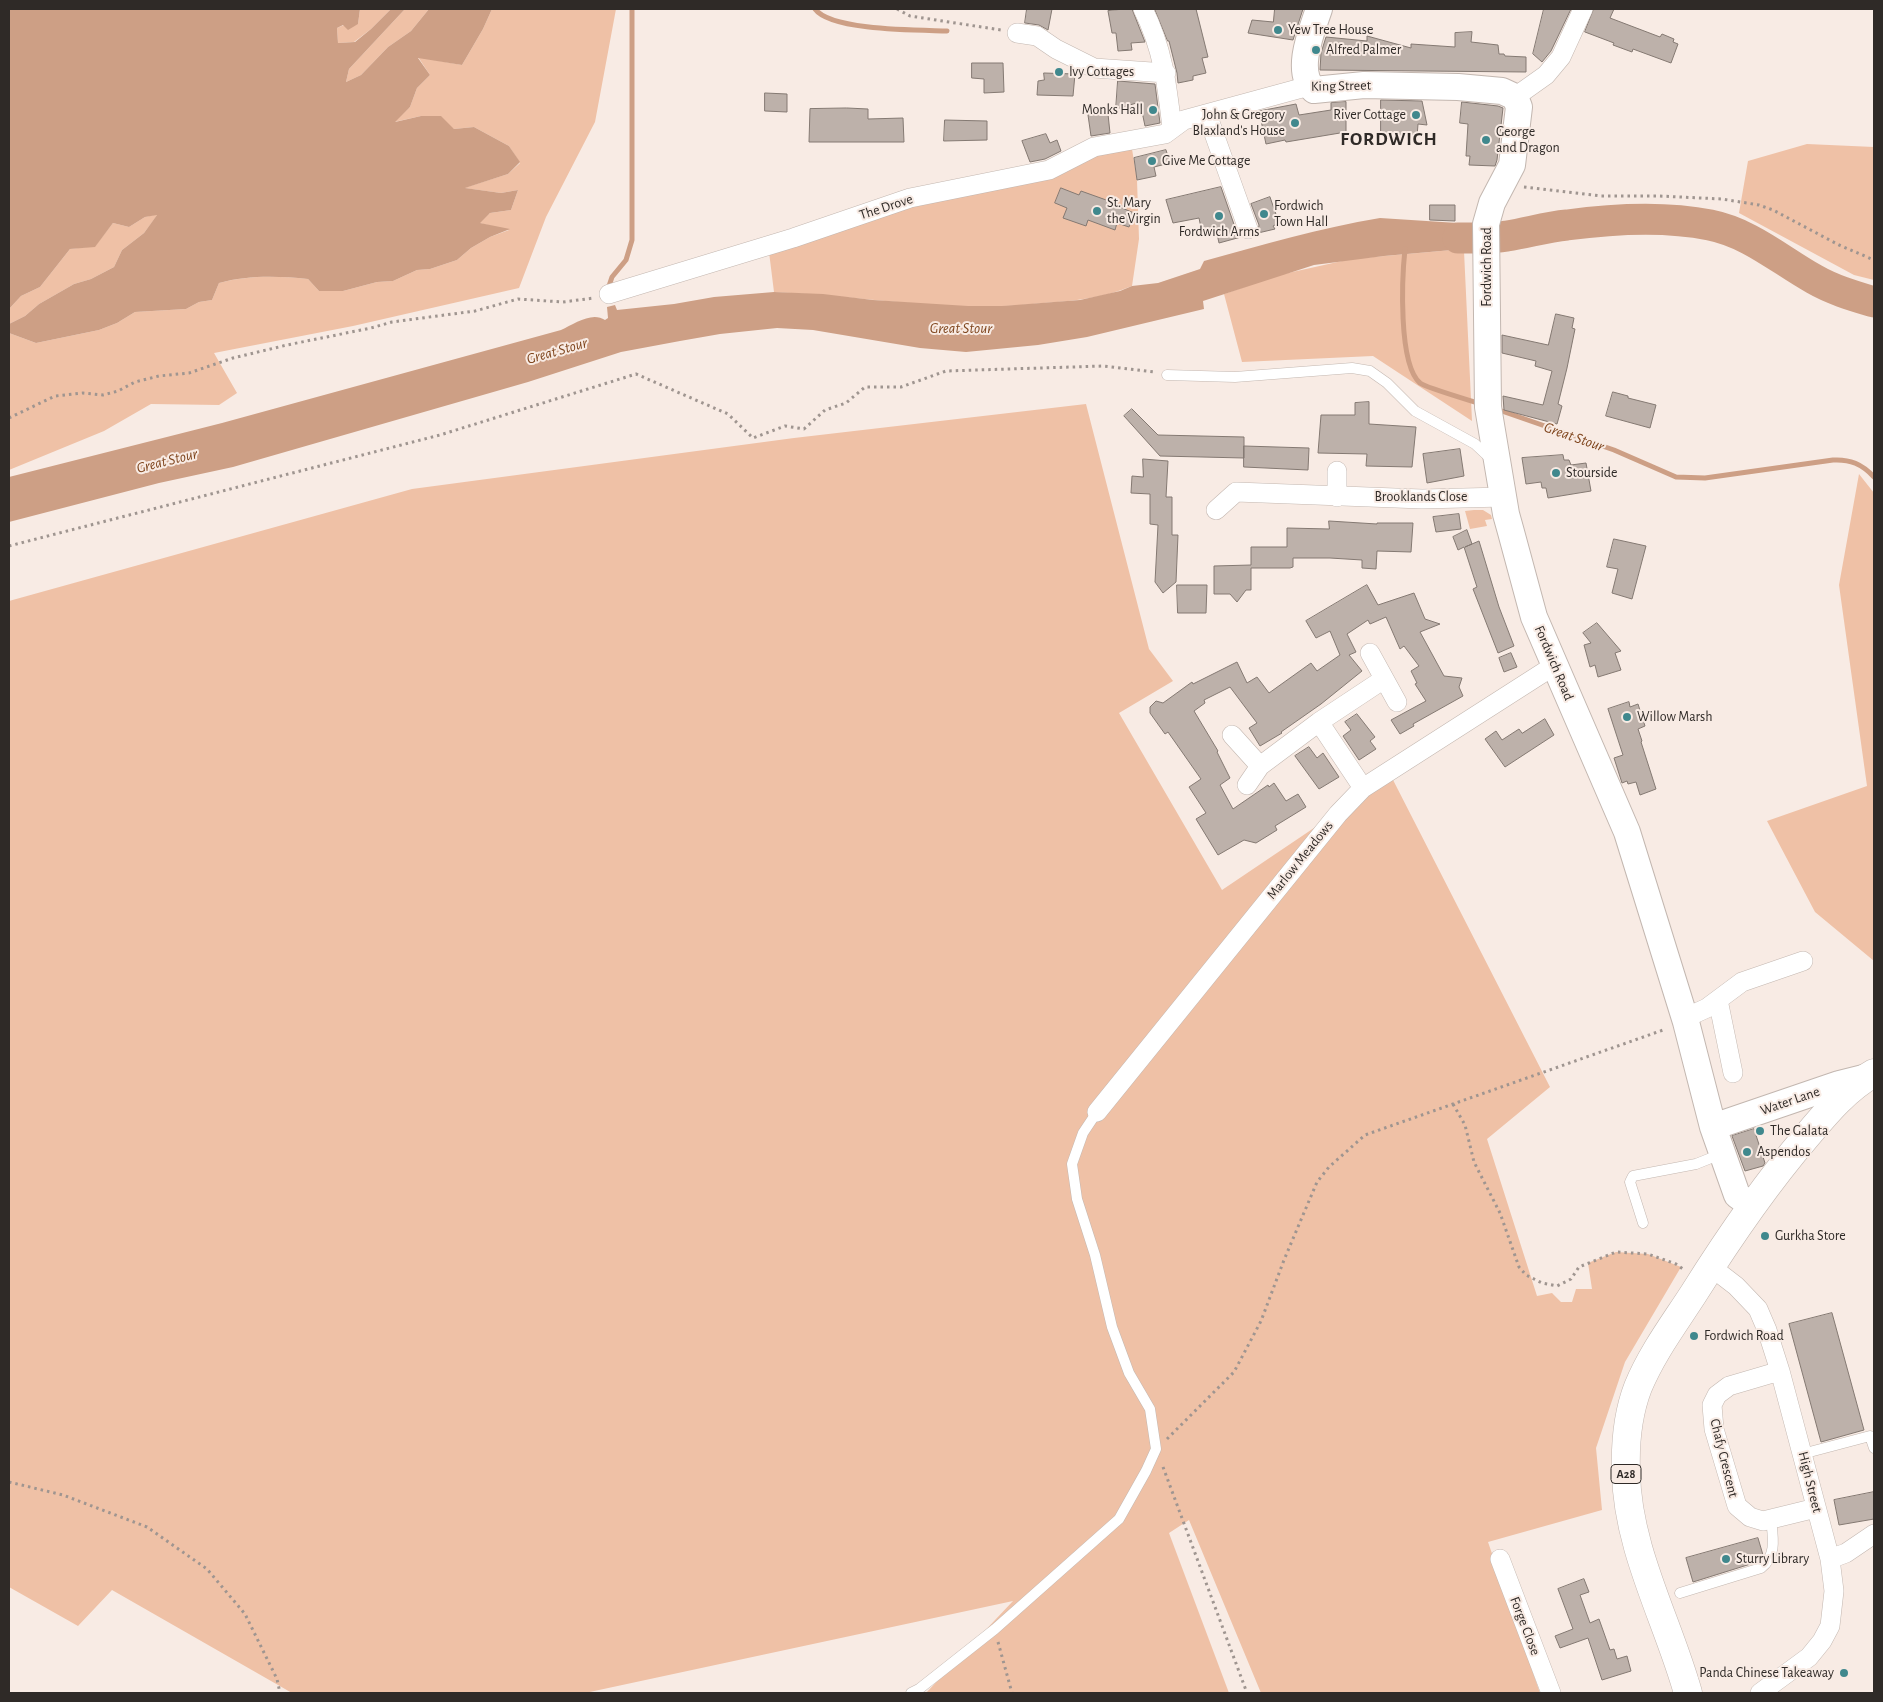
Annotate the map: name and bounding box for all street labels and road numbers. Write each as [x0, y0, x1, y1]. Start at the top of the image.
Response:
street label: King Street [1311, 77, 1371, 95]
street label: The Drove [857, 190, 915, 224]
street label: Fordwich Road [1479, 227, 1495, 307]
street label: Brooklands Close [1374, 489, 1468, 505]
street label: Fordwich Road [1531, 623, 1577, 703]
street label: Marlow Meadows [1263, 817, 1337, 903]
street label: Water Lane [1758, 1083, 1822, 1119]
street label: Chafy Crescent [1706, 1417, 1742, 1499]
street label: High Street [1794, 1450, 1826, 1514]
road number: A28 [1611, 1465, 1641, 1484]
street label: Forge Close [1506, 1594, 1544, 1658]

